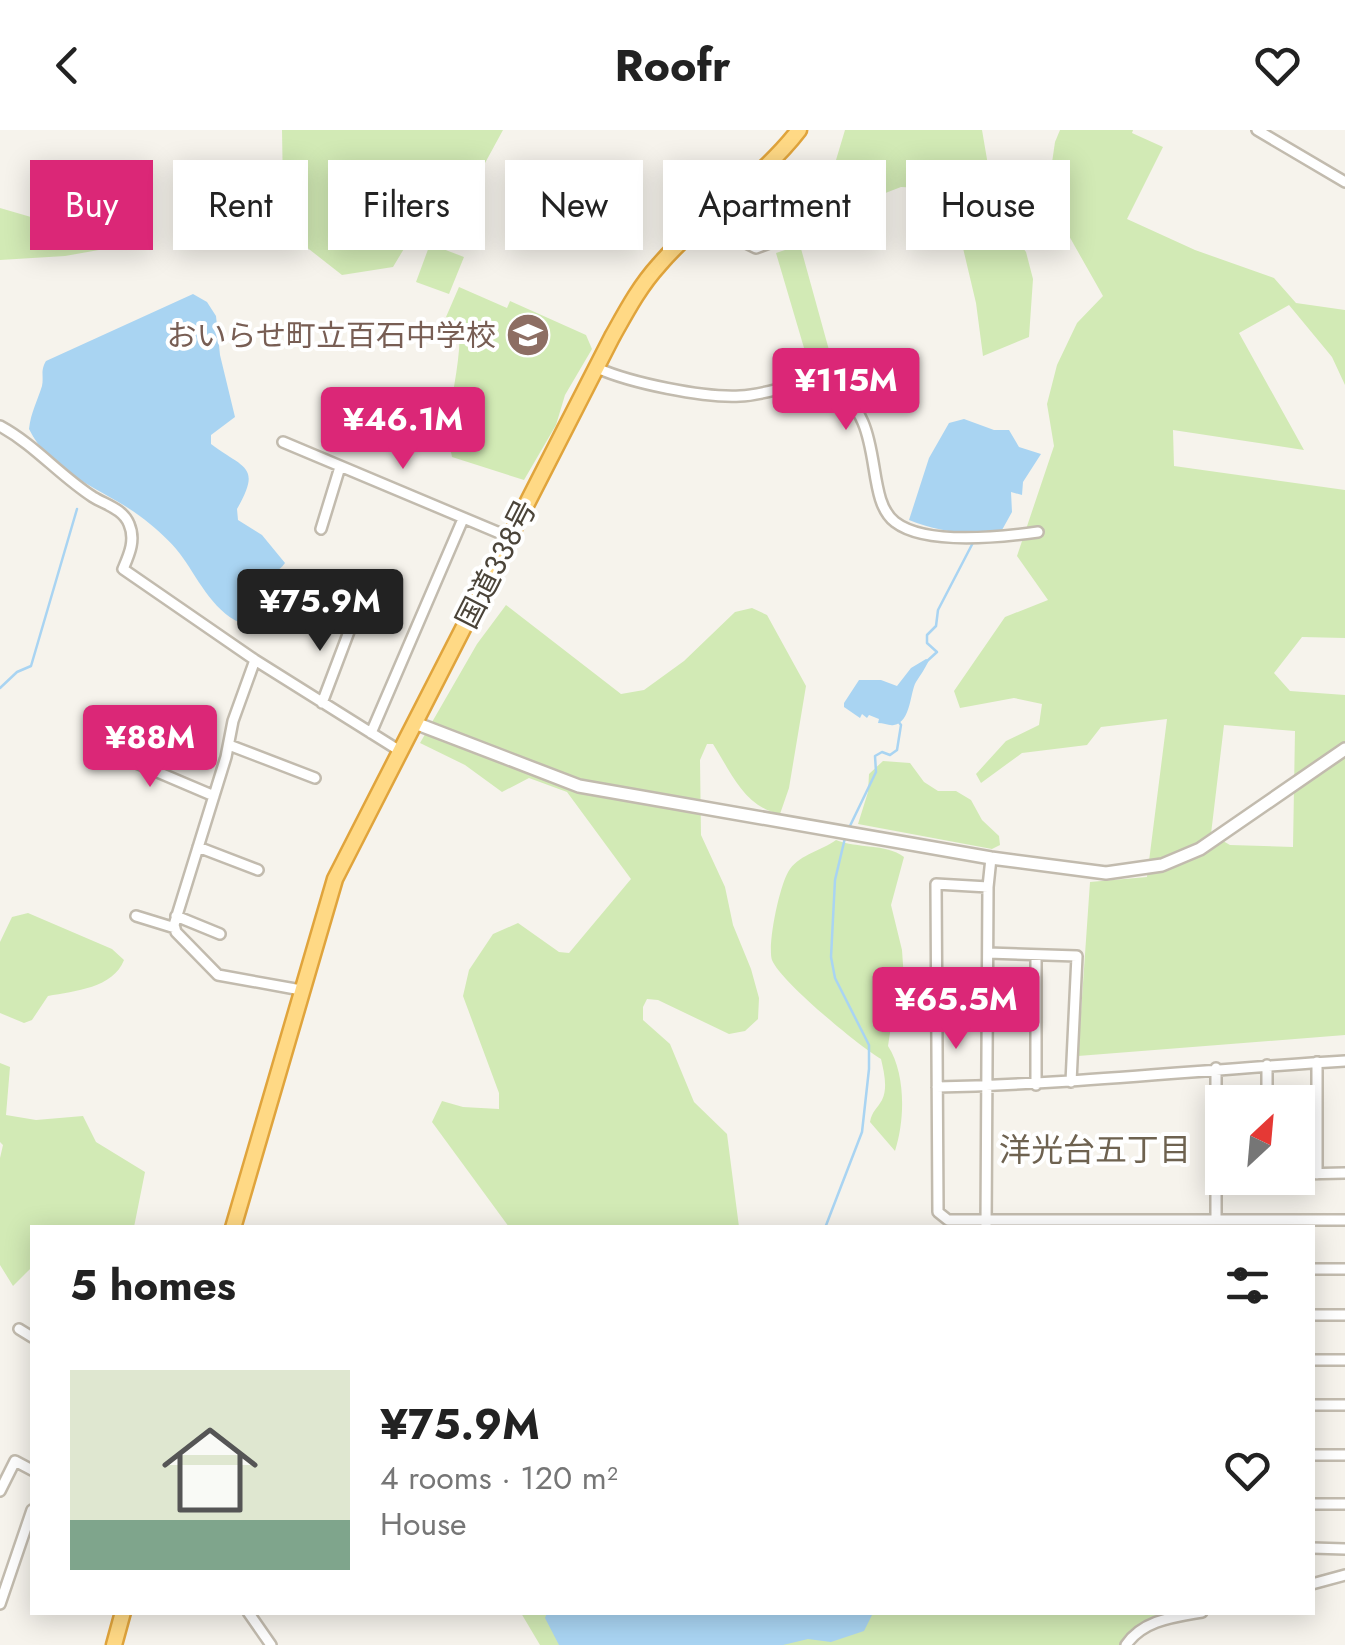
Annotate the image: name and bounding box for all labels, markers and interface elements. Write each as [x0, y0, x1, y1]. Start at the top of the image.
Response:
text: Roofr [614, 33, 731, 98]
icon: back [40, 38, 95, 93]
icon: heart [1250, 38, 1305, 93]
chip: Buy [30, 160, 153, 250]
chip: Rent [173, 160, 308, 250]
chip: Filters [328, 160, 485, 250]
chip: New [505, 160, 643, 250]
chip: Apartment [663, 160, 886, 250]
chip: House [906, 160, 1070, 250]
school or university icon: おいらせ町立百石中学校 [505, 312, 551, 358]
place label: おいらせ町立百石中学校 [167, 314, 496, 357]
pin: ¥115M [776, 348, 916, 433]
text: ¥115M [794, 357, 898, 403]
pin: ¥46.1M [322, 387, 484, 472]
text: ¥46.1M [343, 396, 463, 442]
street label: 国道338号 [445, 492, 547, 636]
pin: ¥75.9M [239, 569, 401, 654]
text: ¥75.9M [259, 578, 381, 624]
pin: ¥88M [91, 705, 209, 790]
text: ¥88M [105, 714, 195, 760]
pin: ¥65.5M [875, 967, 1037, 1052]
text: ¥65.5M [895, 976, 1017, 1022]
north arrow [1205, 1085, 1315, 1195]
map controls [1205, 1085, 1315, 1195]
district label: 洋光台五丁目 [999, 1127, 1191, 1173]
text: 5 homes [70, 1255, 236, 1316]
icon: filters [1220, 1258, 1275, 1313]
text: ¥75.9M [380, 1394, 540, 1455]
icon: home [150, 1410, 270, 1530]
icon: heart [1220, 1443, 1275, 1498]
text: 4 rooms · 120 m² [380, 1455, 618, 1501]
text: House [380, 1501, 467, 1547]

